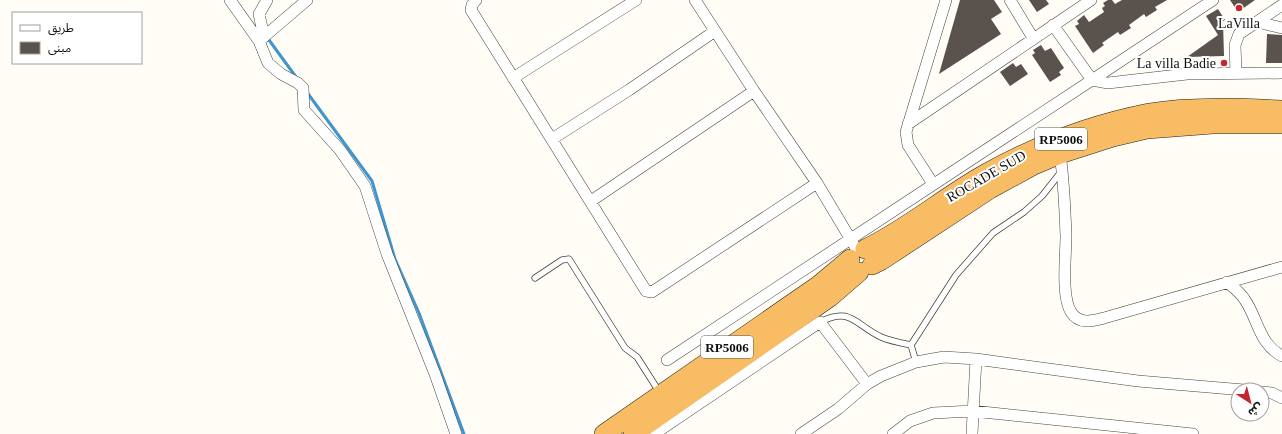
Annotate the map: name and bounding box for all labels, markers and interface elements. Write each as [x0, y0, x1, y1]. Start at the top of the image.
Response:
marker: LaVilla [1234, 3, 1244, 13]
legend [12, 12, 142, 64]
place label: LaVilla [1218, 16, 1261, 31]
text: طريق [48, 21, 74, 36]
text: مبنى [48, 41, 71, 55]
place label: La villa Badie [1137, 56, 1216, 71]
marker: La villa Badie [1219, 58, 1229, 68]
road number: RP5006 [1035, 128, 1087, 150]
street label: ROCADE SUD [944, 148, 1029, 205]
road number: RP5006 [701, 336, 753, 358]
north arrow [1230, 382, 1270, 422]
text: ش [1246, 400, 1266, 419]

